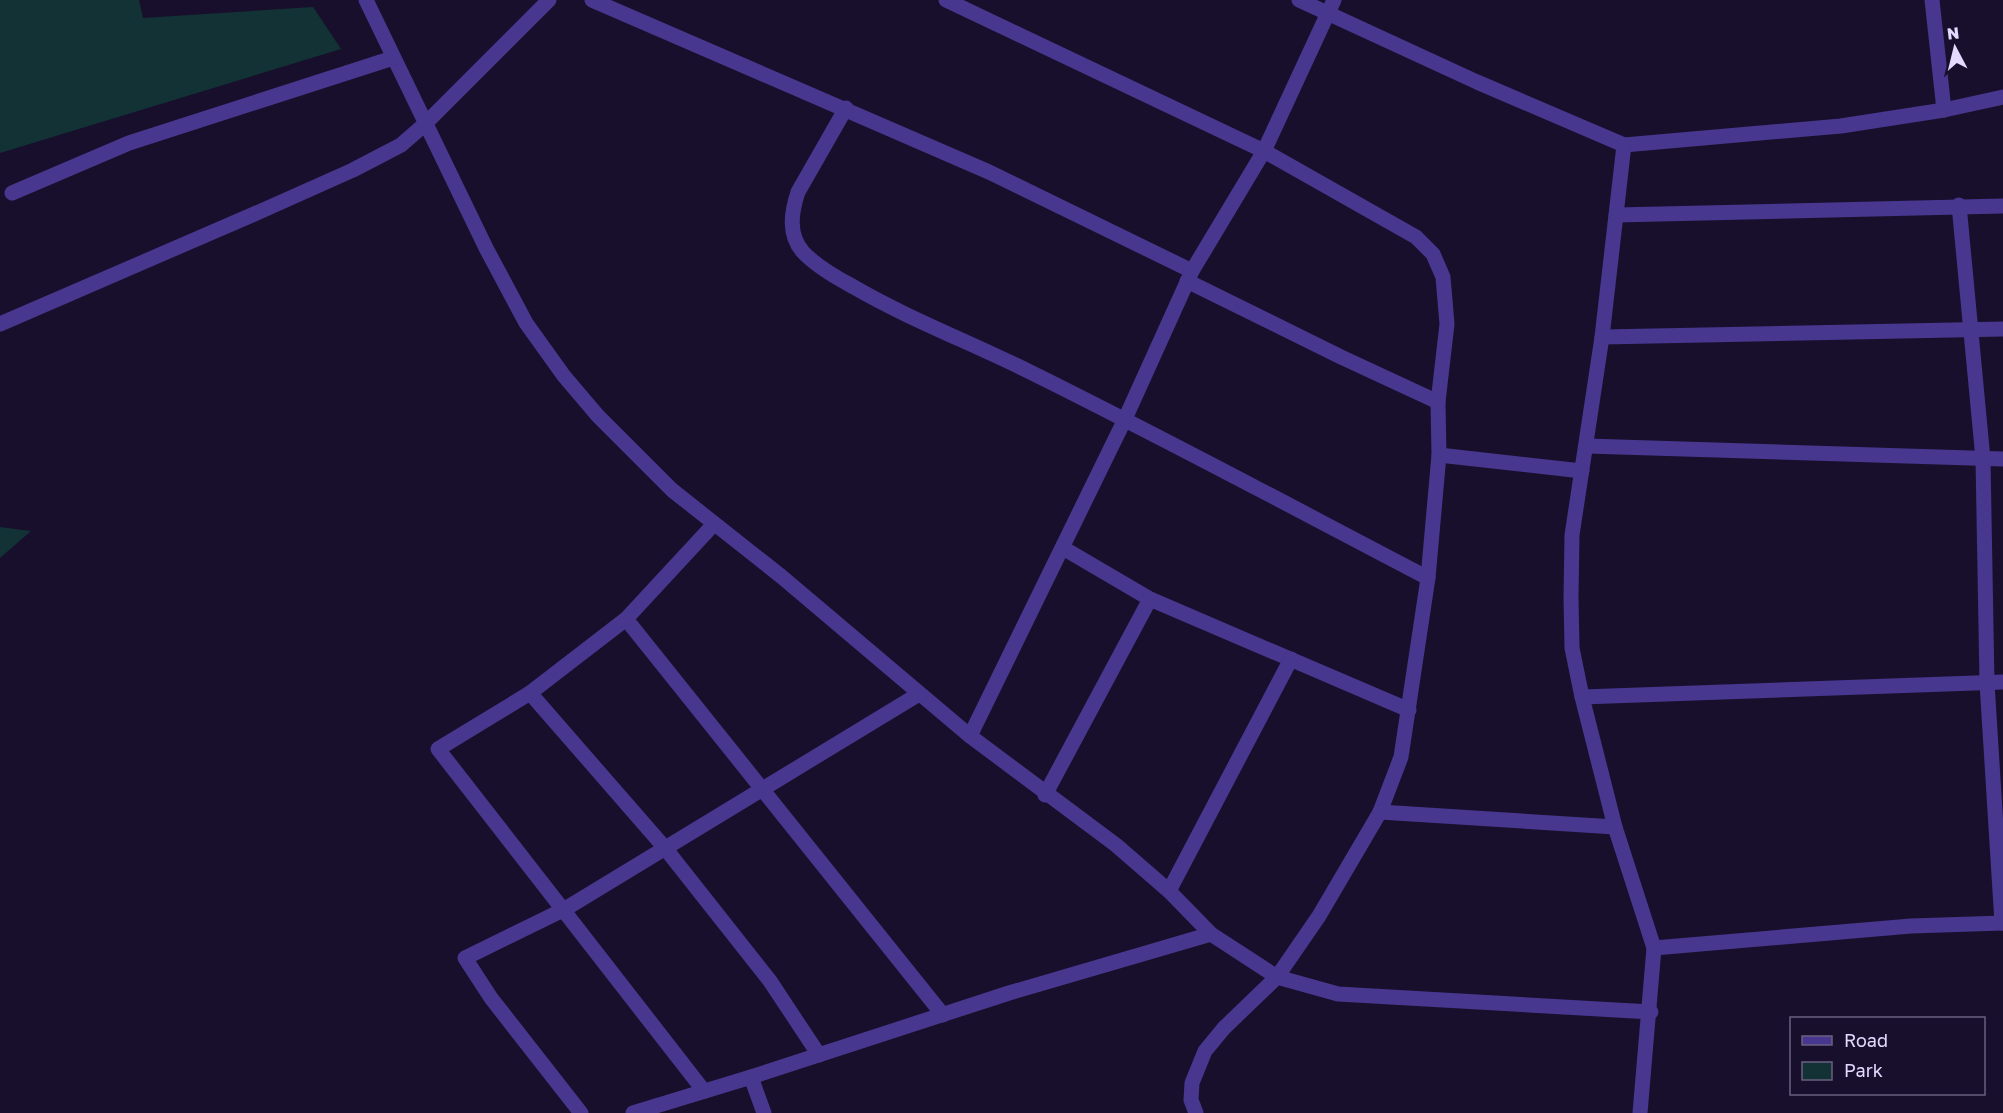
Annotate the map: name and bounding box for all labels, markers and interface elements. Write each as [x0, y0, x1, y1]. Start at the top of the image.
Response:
north arrow [1925, 18, 1985, 78]
text: N [1946, 22, 1960, 44]
legend [1790, 1017, 1985, 1095]
text: Road [1844, 1029, 1888, 1051]
text: Park [1844, 1059, 1883, 1081]

